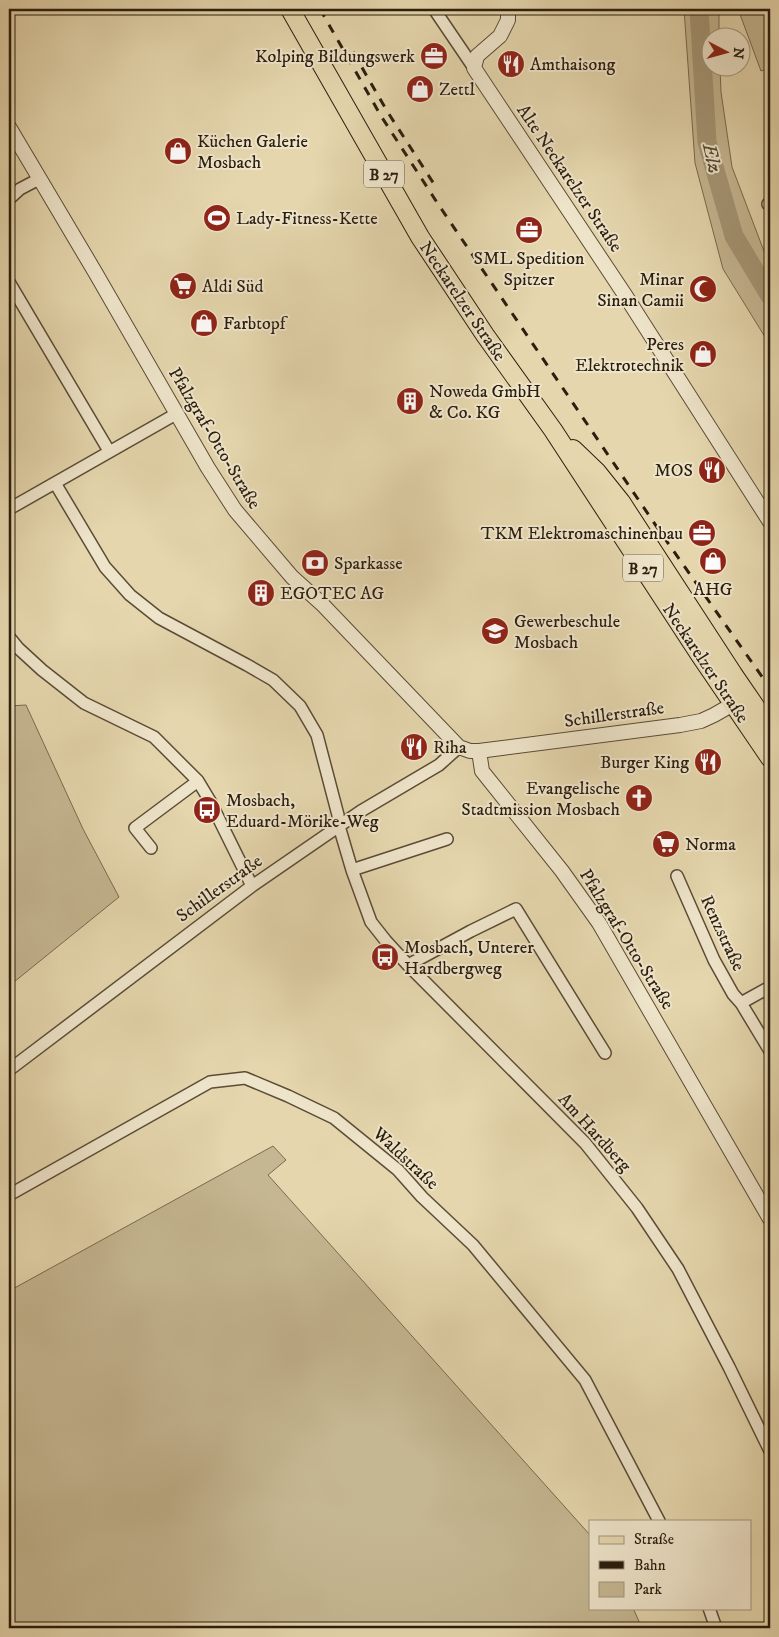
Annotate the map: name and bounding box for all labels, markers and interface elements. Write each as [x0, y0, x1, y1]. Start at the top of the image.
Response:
north arrow [702, 28, 752, 78]
office icon: Kolping Bildungswerk [419, 41, 449, 71]
place label: Kolping Bildungswerk [255, 46, 415, 68]
text: N [728, 47, 747, 60]
restaurant icon: Amthaisong [496, 49, 526, 79]
place label: Amthaisong [530, 54, 616, 76]
shop icon: Zettl [405, 74, 435, 104]
place label: Zettl [439, 79, 476, 101]
street label: Alte Neckarelzer Straße [512, 101, 627, 257]
place label: Küchen Galerie Mosbach [197, 131, 308, 174]
shop icon: Küchen Galerie Mosbach [163, 136, 193, 166]
water label: Elz [697, 140, 726, 175]
road number: B 27 [364, 160, 404, 188]
sports icon: Lady-Fitness-Kette [202, 203, 232, 233]
place label: Lady-Fitness-Kette [236, 208, 378, 230]
office icon: SML Spedition Spitzer [514, 215, 544, 245]
street label: Neckarelzer Straße [414, 238, 510, 366]
place label: SML Spedition Spitzer [474, 248, 585, 291]
place label: Minar Sinan Camii [597, 269, 684, 312]
supermarket icon: Aldi Süd [168, 271, 198, 301]
mosque icon: Minar Sinan Camii [688, 274, 718, 304]
place label: Aldi Süd [202, 276, 263, 298]
shop icon: Farbtopf [189, 308, 219, 338]
place label: Farbtopf [223, 313, 289, 335]
place label: Peres Elektrotechnik [575, 334, 684, 377]
shop icon: Peres Elektrotechnik [688, 339, 718, 369]
street label: Pfalzgraf-Otto-Straße [163, 364, 265, 513]
place label: Noweda GmbH & Co. KG [429, 381, 541, 424]
building icon: Noweda GmbH & Co. KG [395, 386, 425, 416]
restaurant icon: MOS [697, 455, 727, 485]
place label: MOS [655, 460, 693, 482]
office icon: TKM Elektromaschinenbau [687, 518, 717, 548]
place label: TKM Elektromaschinenbau [481, 523, 683, 545]
shop icon: AHG [698, 546, 728, 576]
bank icon: Sparkasse [300, 548, 330, 578]
place label: Sparkasse [334, 553, 403, 575]
road number: B 27 [623, 554, 663, 582]
building icon: EGOTEC AG [246, 578, 276, 608]
place label: AHG [694, 579, 733, 601]
place label: EGOTEC AG [280, 583, 385, 605]
street label: Neckarelzer Straße [657, 600, 753, 728]
place label: Gewerbeschule Mosbach [514, 611, 620, 654]
school or university icon: Gewerbeschule Mosbach [480, 616, 510, 646]
street label: Schillerstraße [563, 697, 666, 733]
restaurant icon: Riha [399, 732, 429, 762]
place label: Riha [433, 737, 467, 759]
restaurant icon: Burger King [693, 747, 723, 777]
place label: Burger King [600, 752, 689, 774]
place label: Evangelische Stadtmission Mosbach [461, 778, 621, 821]
church icon: Evangelische Stadtmission Mosbach [624, 783, 654, 813]
place label: Mosbach, Eduard-Mörike-Weg [226, 790, 379, 833]
bus stop icon: Mosbach, Eduard-Mörike-Weg [192, 795, 222, 825]
supermarket icon: Norma [651, 829, 681, 859]
place label: Norma [685, 834, 736, 856]
street label: Schillerstraße [172, 850, 267, 927]
street label: Pfalzgraf-Otto-Straße [574, 865, 678, 1014]
street label: Renzstraße [695, 892, 749, 975]
place label: Mosbach, Unterer Hardbergweg [404, 937, 534, 980]
bus stop icon: Mosbach, Unterer Hardbergweg [370, 942, 400, 972]
street label: Am Hardberg [553, 1089, 636, 1177]
street label: Waldstraße [367, 1122, 443, 1195]
legend [589, 1520, 752, 1610]
text: Straße [634, 1530, 674, 1549]
text: Bahn [634, 1556, 666, 1575]
text: Park [634, 1580, 663, 1599]

